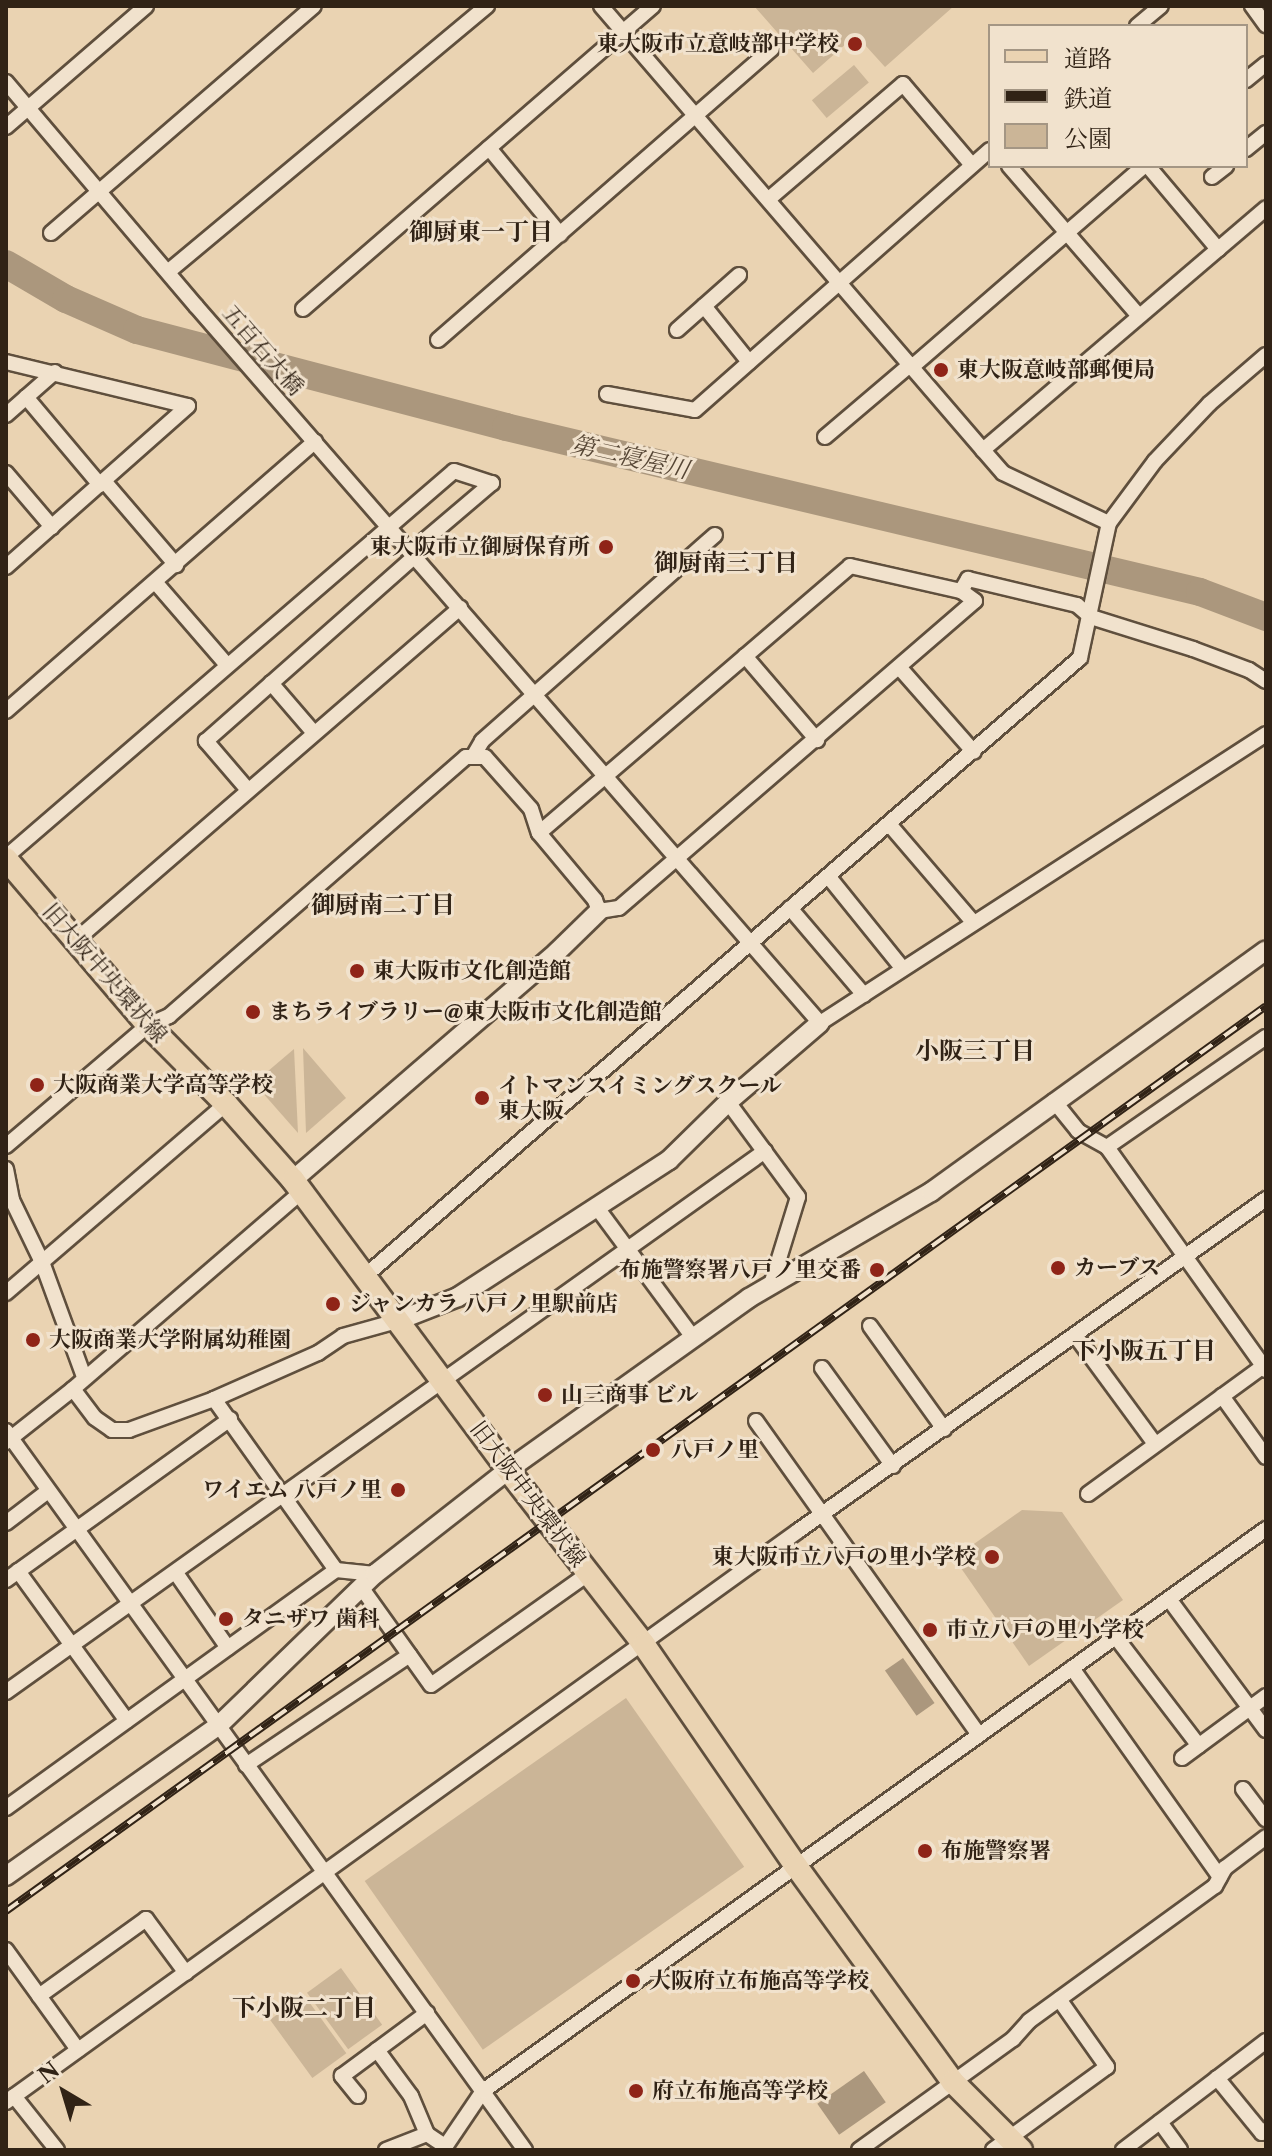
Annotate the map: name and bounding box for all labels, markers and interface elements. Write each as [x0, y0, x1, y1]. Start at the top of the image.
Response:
legend [988, 24, 1248, 168]
place label: 東大阪市立意岐部中学校 [597, 31, 839, 57]
marker: 東大阪市立意岐部中学校 [846, 35, 864, 53]
text: 道路 [1064, 44, 1112, 73]
text: 鉄道 [1064, 84, 1112, 113]
text: 公園 [1064, 124, 1112, 153]
district label: 御厨東一丁目 [409, 218, 553, 246]
street label: 五百石大橋 [217, 300, 309, 400]
place label: 東大阪意岐部郵便局 [957, 357, 1155, 383]
marker: 東大阪意岐部郵便局 [932, 361, 950, 379]
water label: 第二寝屋川 [568, 429, 692, 485]
place label: 東大阪市立御厨保育所 [370, 534, 590, 560]
marker: 東大阪市立御厨保育所 [597, 538, 615, 556]
district label: 御厨南三丁目 [654, 549, 798, 577]
district label: 御厨南二丁目 [311, 891, 455, 919]
street label: 旧大阪中央環状線 [37, 898, 173, 1048]
place label: 東大阪市文化創造館 [373, 958, 571, 984]
marker: 東大阪市文化創造館 [348, 962, 366, 980]
place label: まちライブラリー@東大阪市文化創造館 [269, 999, 663, 1025]
marker: まちライブラリー@東大阪市文化創造館 [244, 1003, 262, 1021]
district label: 小阪三丁目 [915, 1037, 1035, 1065]
place label: 大阪商業大学高等学校 [53, 1072, 273, 1098]
place label: イトマンスイミングスクール 東大阪 [498, 1072, 784, 1124]
marker: 大阪商業大学高等学校 [28, 1076, 46, 1094]
marker: イトマンスイミングスクール 東大阪 [473, 1089, 491, 1107]
place label: カーブス [1074, 1255, 1162, 1281]
place label: 布施警察署八戸ノ里交番 [619, 1257, 861, 1283]
marker: カーブス [1049, 1259, 1067, 1277]
marker: 布施警察署八戸ノ里交番 [868, 1261, 886, 1279]
place label: ジャンカラ 八戸ノ里駅前店 [349, 1291, 619, 1317]
marker: ジャンカラ 八戸ノ里駅前店 [324, 1295, 342, 1313]
place label: 大阪商業大学附属幼稚園 [49, 1327, 291, 1353]
marker: 大阪商業大学附属幼稚園 [24, 1331, 42, 1349]
district label: 下小阪五丁目 [1072, 1337, 1216, 1365]
place label: 山三商事 ビル [561, 1382, 699, 1408]
marker: 山三商事 ビル [536, 1386, 554, 1404]
street label: 旧大阪中央環状線 [464, 1416, 592, 1572]
place label: 八戸ノ里 [671, 1437, 759, 1463]
marker: 八戸ノ里 [642, 1439, 664, 1461]
place label: ワイエム 八戸ノ里 [200, 1477, 382, 1503]
marker: ワイエム 八戸ノ里 [389, 1481, 407, 1499]
place label: 東大阪市立八戸の里小学校 [712, 1544, 976, 1570]
marker: 東大阪市立八戸の里小学校 [983, 1548, 1001, 1566]
place label: タニザワ 歯科 [242, 1606, 380, 1632]
marker: タニザワ 歯科 [217, 1610, 235, 1628]
place label: 市立八戸の里小学校 [946, 1617, 1144, 1643]
marker: 市立八戸の里小学校 [921, 1621, 939, 1639]
place label: 布施警察署 [941, 1838, 1051, 1864]
marker: 布施警察署 [916, 1842, 934, 1860]
place label: 大阪府立布施高等学校 [649, 1968, 869, 1994]
marker: 大阪府立布施高等学校 [624, 1972, 642, 1990]
district label: 下小阪二丁目 [232, 1994, 376, 2022]
north arrow [24, 2052, 104, 2132]
text: N [33, 2056, 65, 2089]
place label: 府立布施高等学校 [652, 2078, 828, 2104]
marker: 府立布施高等学校 [627, 2082, 645, 2100]

